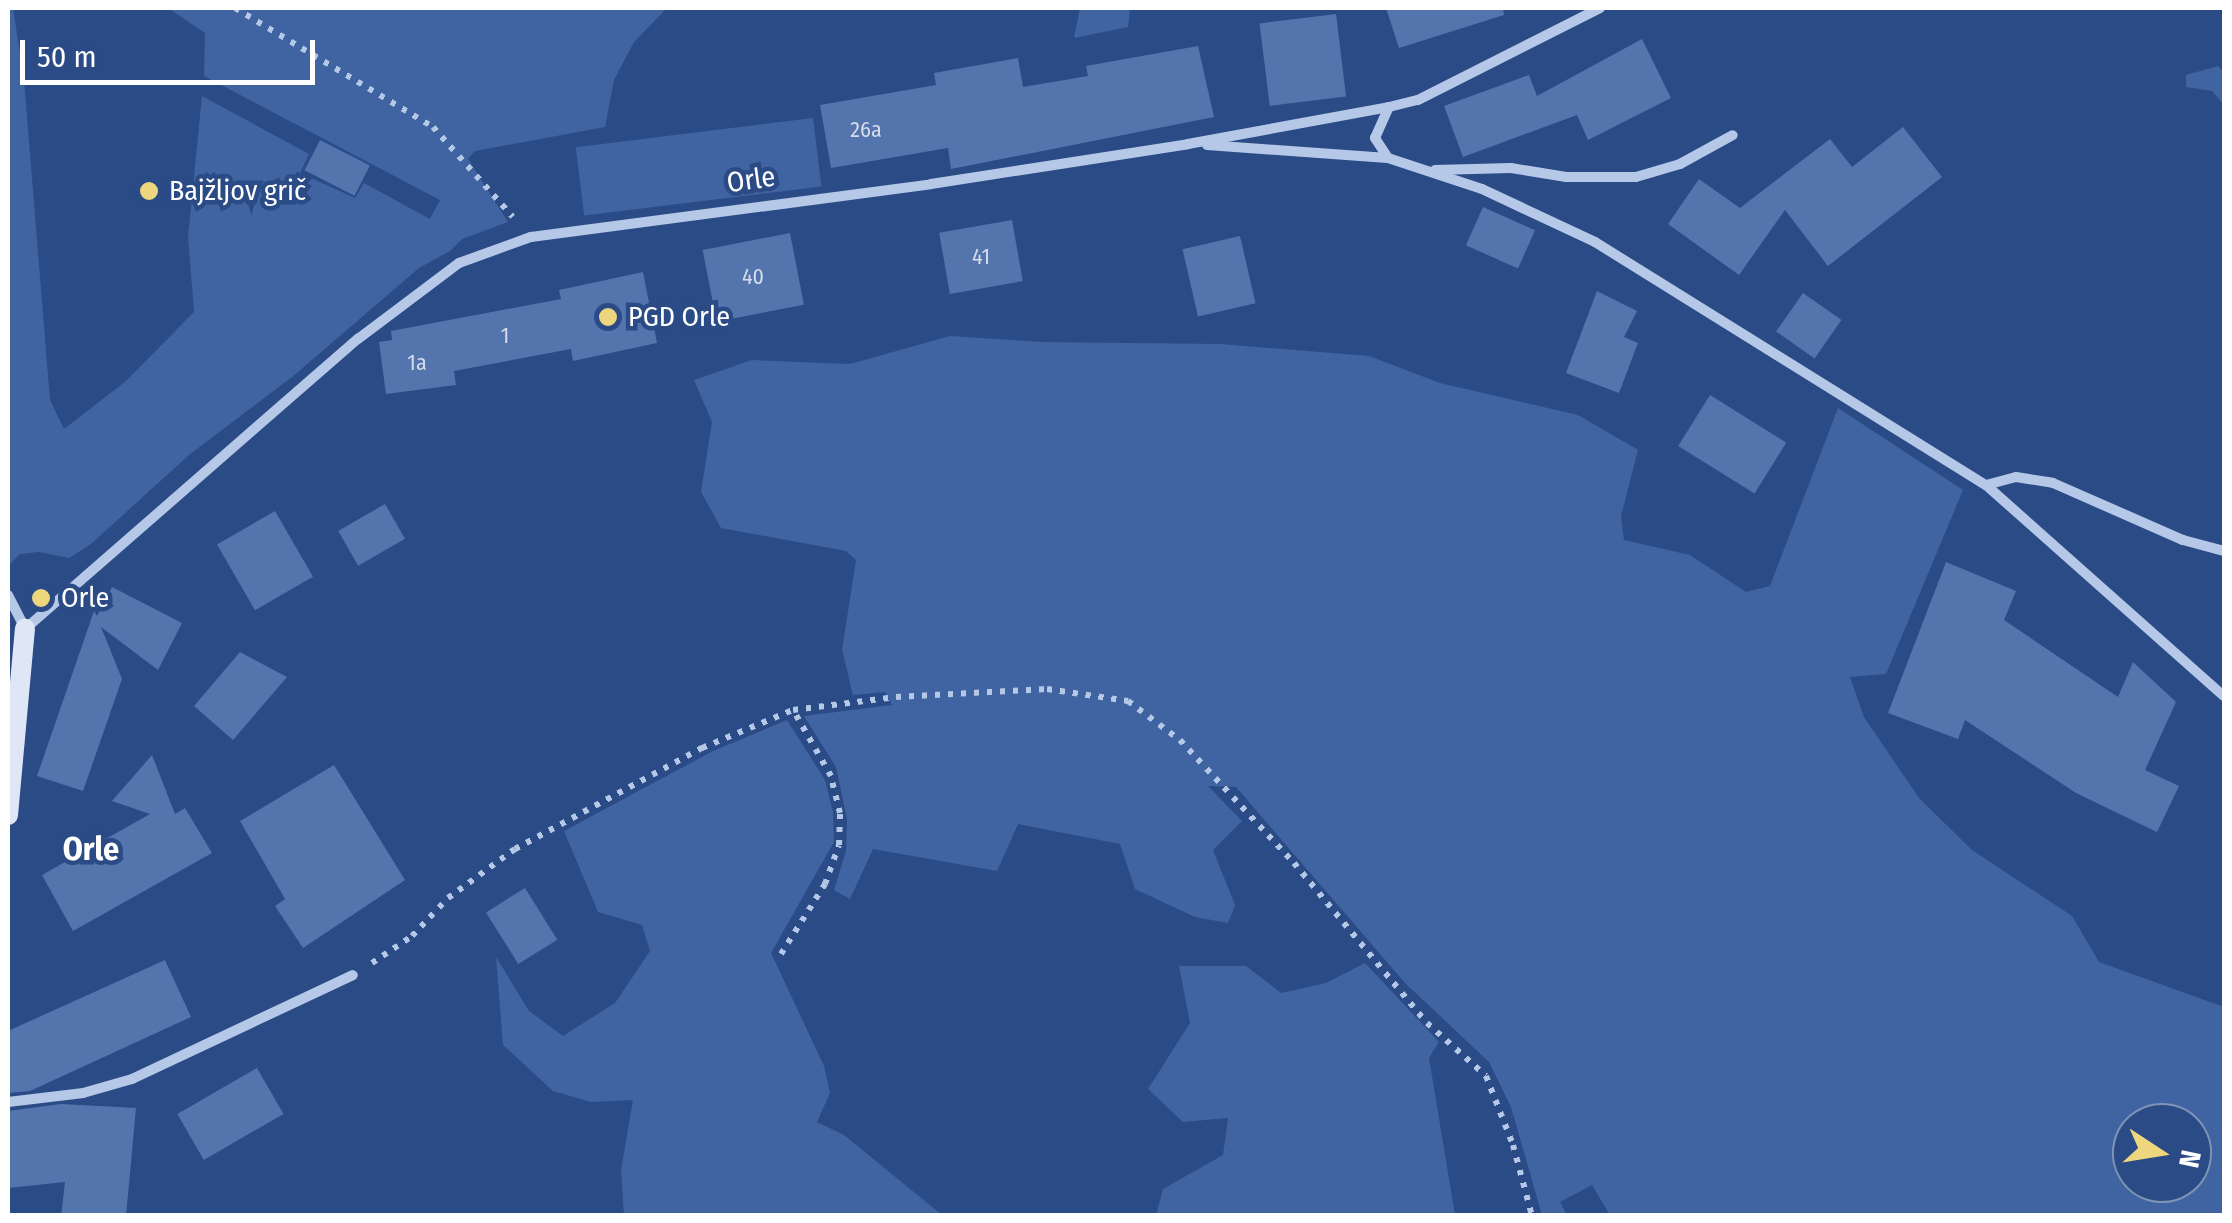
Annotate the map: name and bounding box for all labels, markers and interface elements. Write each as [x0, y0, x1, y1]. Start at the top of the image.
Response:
scale bar [25, 20, 320, 82]
text: 50 m [37, 39, 97, 75]
house number: 26a [850, 117, 882, 143]
street label: Orle [725, 160, 777, 200]
place label: Bajžljov grič [169, 174, 306, 208]
marker: Bajžljov grič [138, 180, 160, 202]
house number: 41 [972, 244, 990, 270]
house number: 40 [742, 264, 764, 290]
place label: PGD Orle [628, 300, 730, 334]
marker: PGD Orle [597, 306, 619, 328]
house number: 1 [501, 323, 509, 349]
house number: 1a [407, 350, 427, 376]
place label: Orle [61, 581, 109, 615]
marker: Orle [30, 587, 52, 609]
district label: Orle [63, 830, 119, 868]
north arrow [2112, 1103, 2212, 1203]
text: N [2172, 1147, 2208, 1171]

